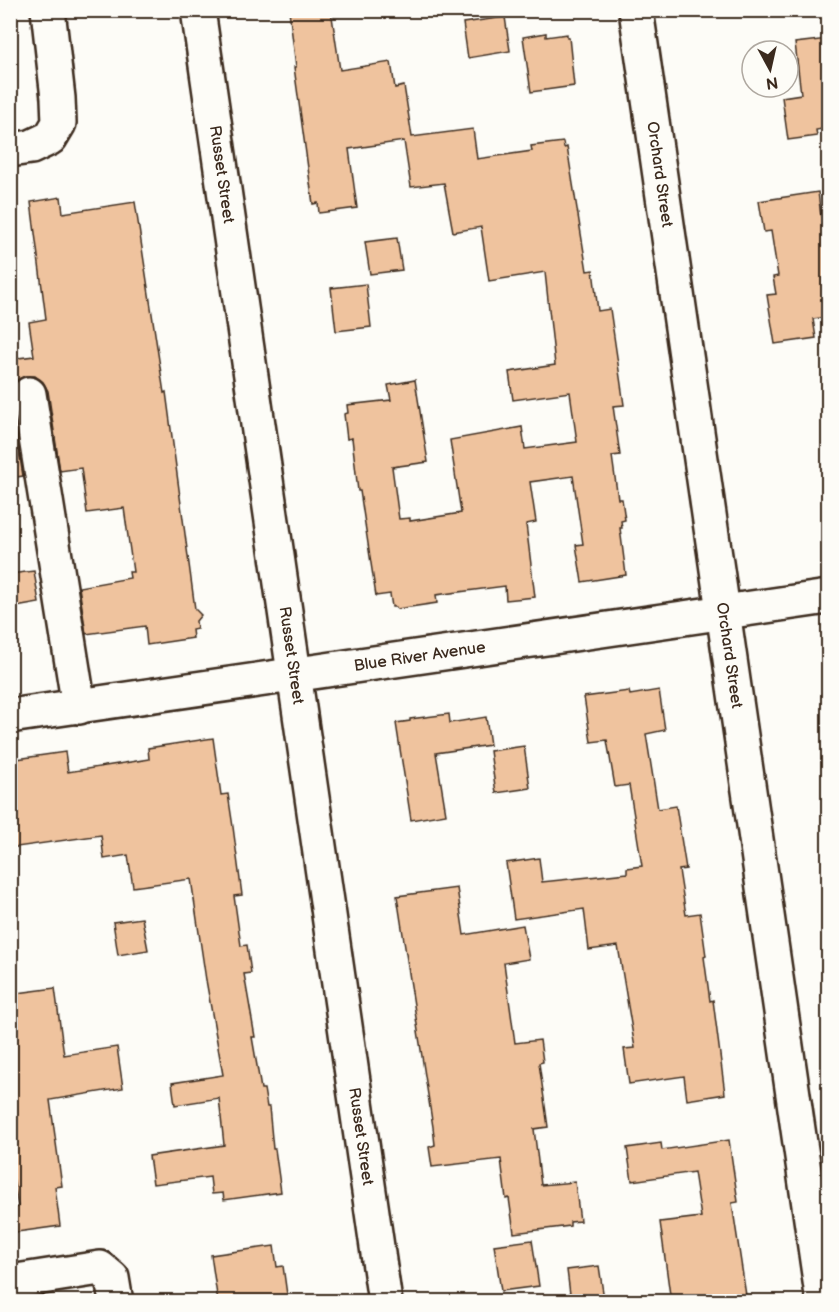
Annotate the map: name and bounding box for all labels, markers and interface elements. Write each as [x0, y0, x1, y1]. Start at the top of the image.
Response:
north arrow [740, 39, 800, 99]
text: N [765, 72, 779, 93]
street label: Orchard Street [643, 120, 677, 229]
street label: Russet Street [205, 124, 238, 225]
street label: Orchard Street [712, 601, 746, 710]
street label: Russet Street [275, 605, 308, 705]
street label: Blue River Avenue [353, 637, 487, 675]
street label: Russet Street [345, 1086, 377, 1186]

